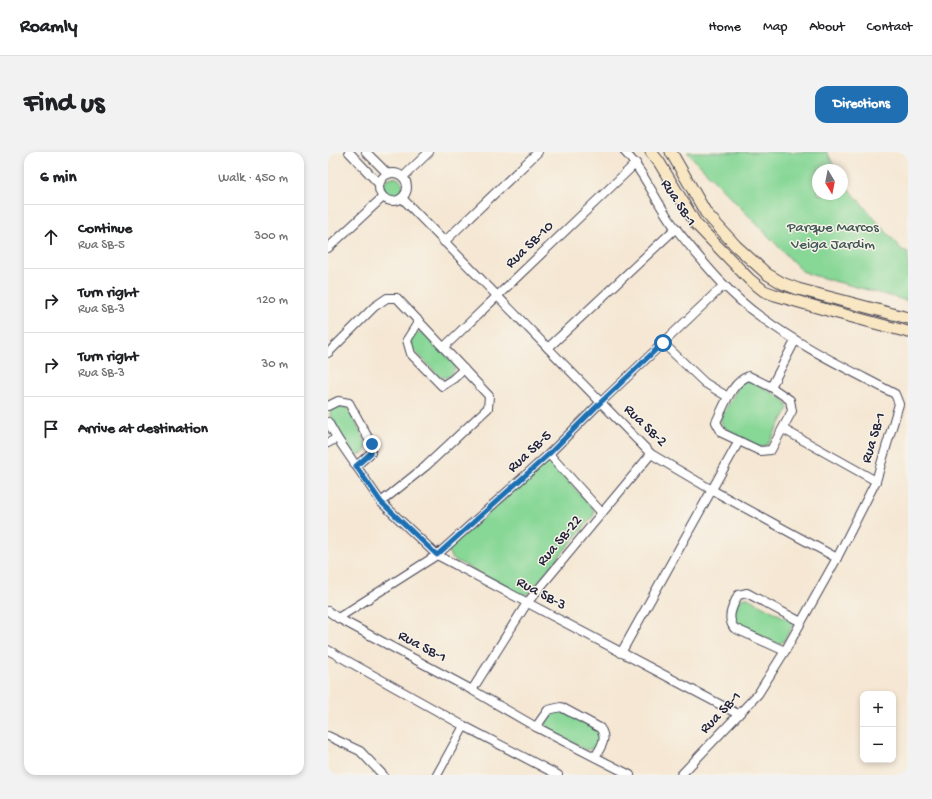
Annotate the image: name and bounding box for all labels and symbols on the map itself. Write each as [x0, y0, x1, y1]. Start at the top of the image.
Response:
north arrow [812, 164, 848, 200]
street label: Rua SB-1 [656, 176, 700, 230]
street label: Rua SB-10 [502, 217, 558, 273]
park label: Parque Marcos Veiga Jardim [786, 219, 879, 254]
route start [654, 334, 672, 352]
street label: Rua SB-2 [620, 401, 670, 451]
street label: Rua SB-1 [858, 410, 890, 466]
street label: Rua SB-5 [504, 427, 556, 477]
route end [363, 435, 381, 453]
street label: Rua SB-22 [534, 512, 586, 570]
street label: Rua SB-3 [513, 573, 569, 615]
street label: Rua SB-1 [395, 627, 449, 667]
street label: Rua SB-1 [696, 688, 746, 738]

